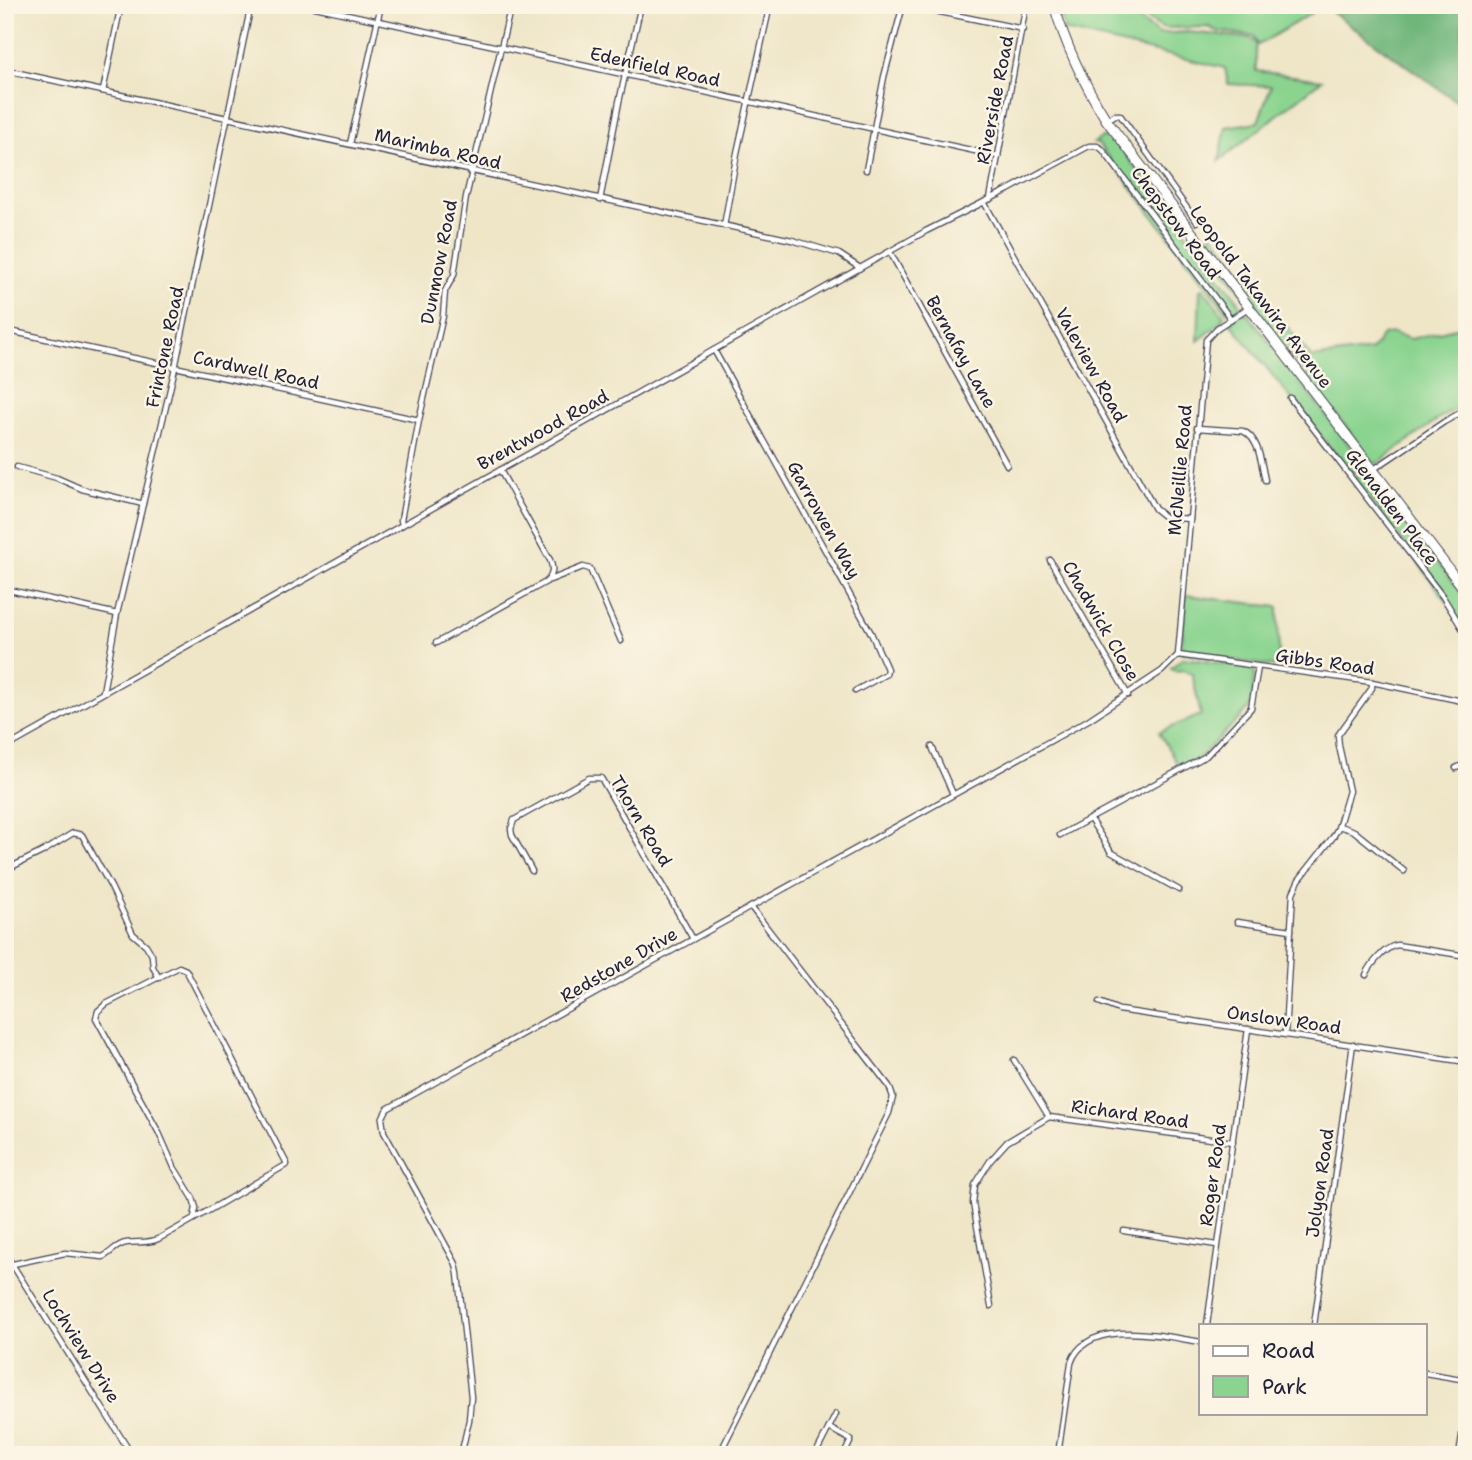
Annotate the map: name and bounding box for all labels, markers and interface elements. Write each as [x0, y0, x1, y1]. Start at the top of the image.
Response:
street label: Riverside Road [971, 34, 1019, 166]
street label: Edenfield Road [588, 41, 722, 93]
street label: Marimba Road [372, 123, 504, 175]
street label: Chepstow Road [1126, 162, 1226, 284]
street label: Dunmow Road [415, 198, 463, 326]
street label: Leopold Takawira Avenue [1184, 201, 1338, 393]
street label: Frintone Road [140, 284, 190, 410]
street label: Bernafay Lane [920, 291, 1002, 413]
street label: Valeview Road [1049, 303, 1133, 427]
street label: Cardwell Road [191, 345, 321, 395]
street label: Brentwood Road [473, 384, 613, 476]
street label: McNeillie Road [1162, 404, 1198, 536]
street label: Glenalden Place [1340, 444, 1444, 570]
street label: Garrowen Way [782, 457, 866, 583]
street label: Chadwick Close [1057, 556, 1145, 686]
street label: Gibbs Road [1274, 643, 1376, 681]
street label: Thorn Road [604, 771, 678, 871]
street label: Redstone Drive [556, 922, 682, 1008]
street label: Onslow Road [1225, 1000, 1343, 1040]
street label: Richard Road [1070, 1094, 1190, 1134]
street label: Roger Road [1194, 1122, 1232, 1228]
street label: Jolyon Road [1300, 1127, 1340, 1239]
street label: Lochview Drive [36, 1284, 126, 1408]
legend [1199, 1324, 1426, 1414]
text: Road [1262, 1337, 1315, 1365]
text: Park [1262, 1373, 1307, 1401]

